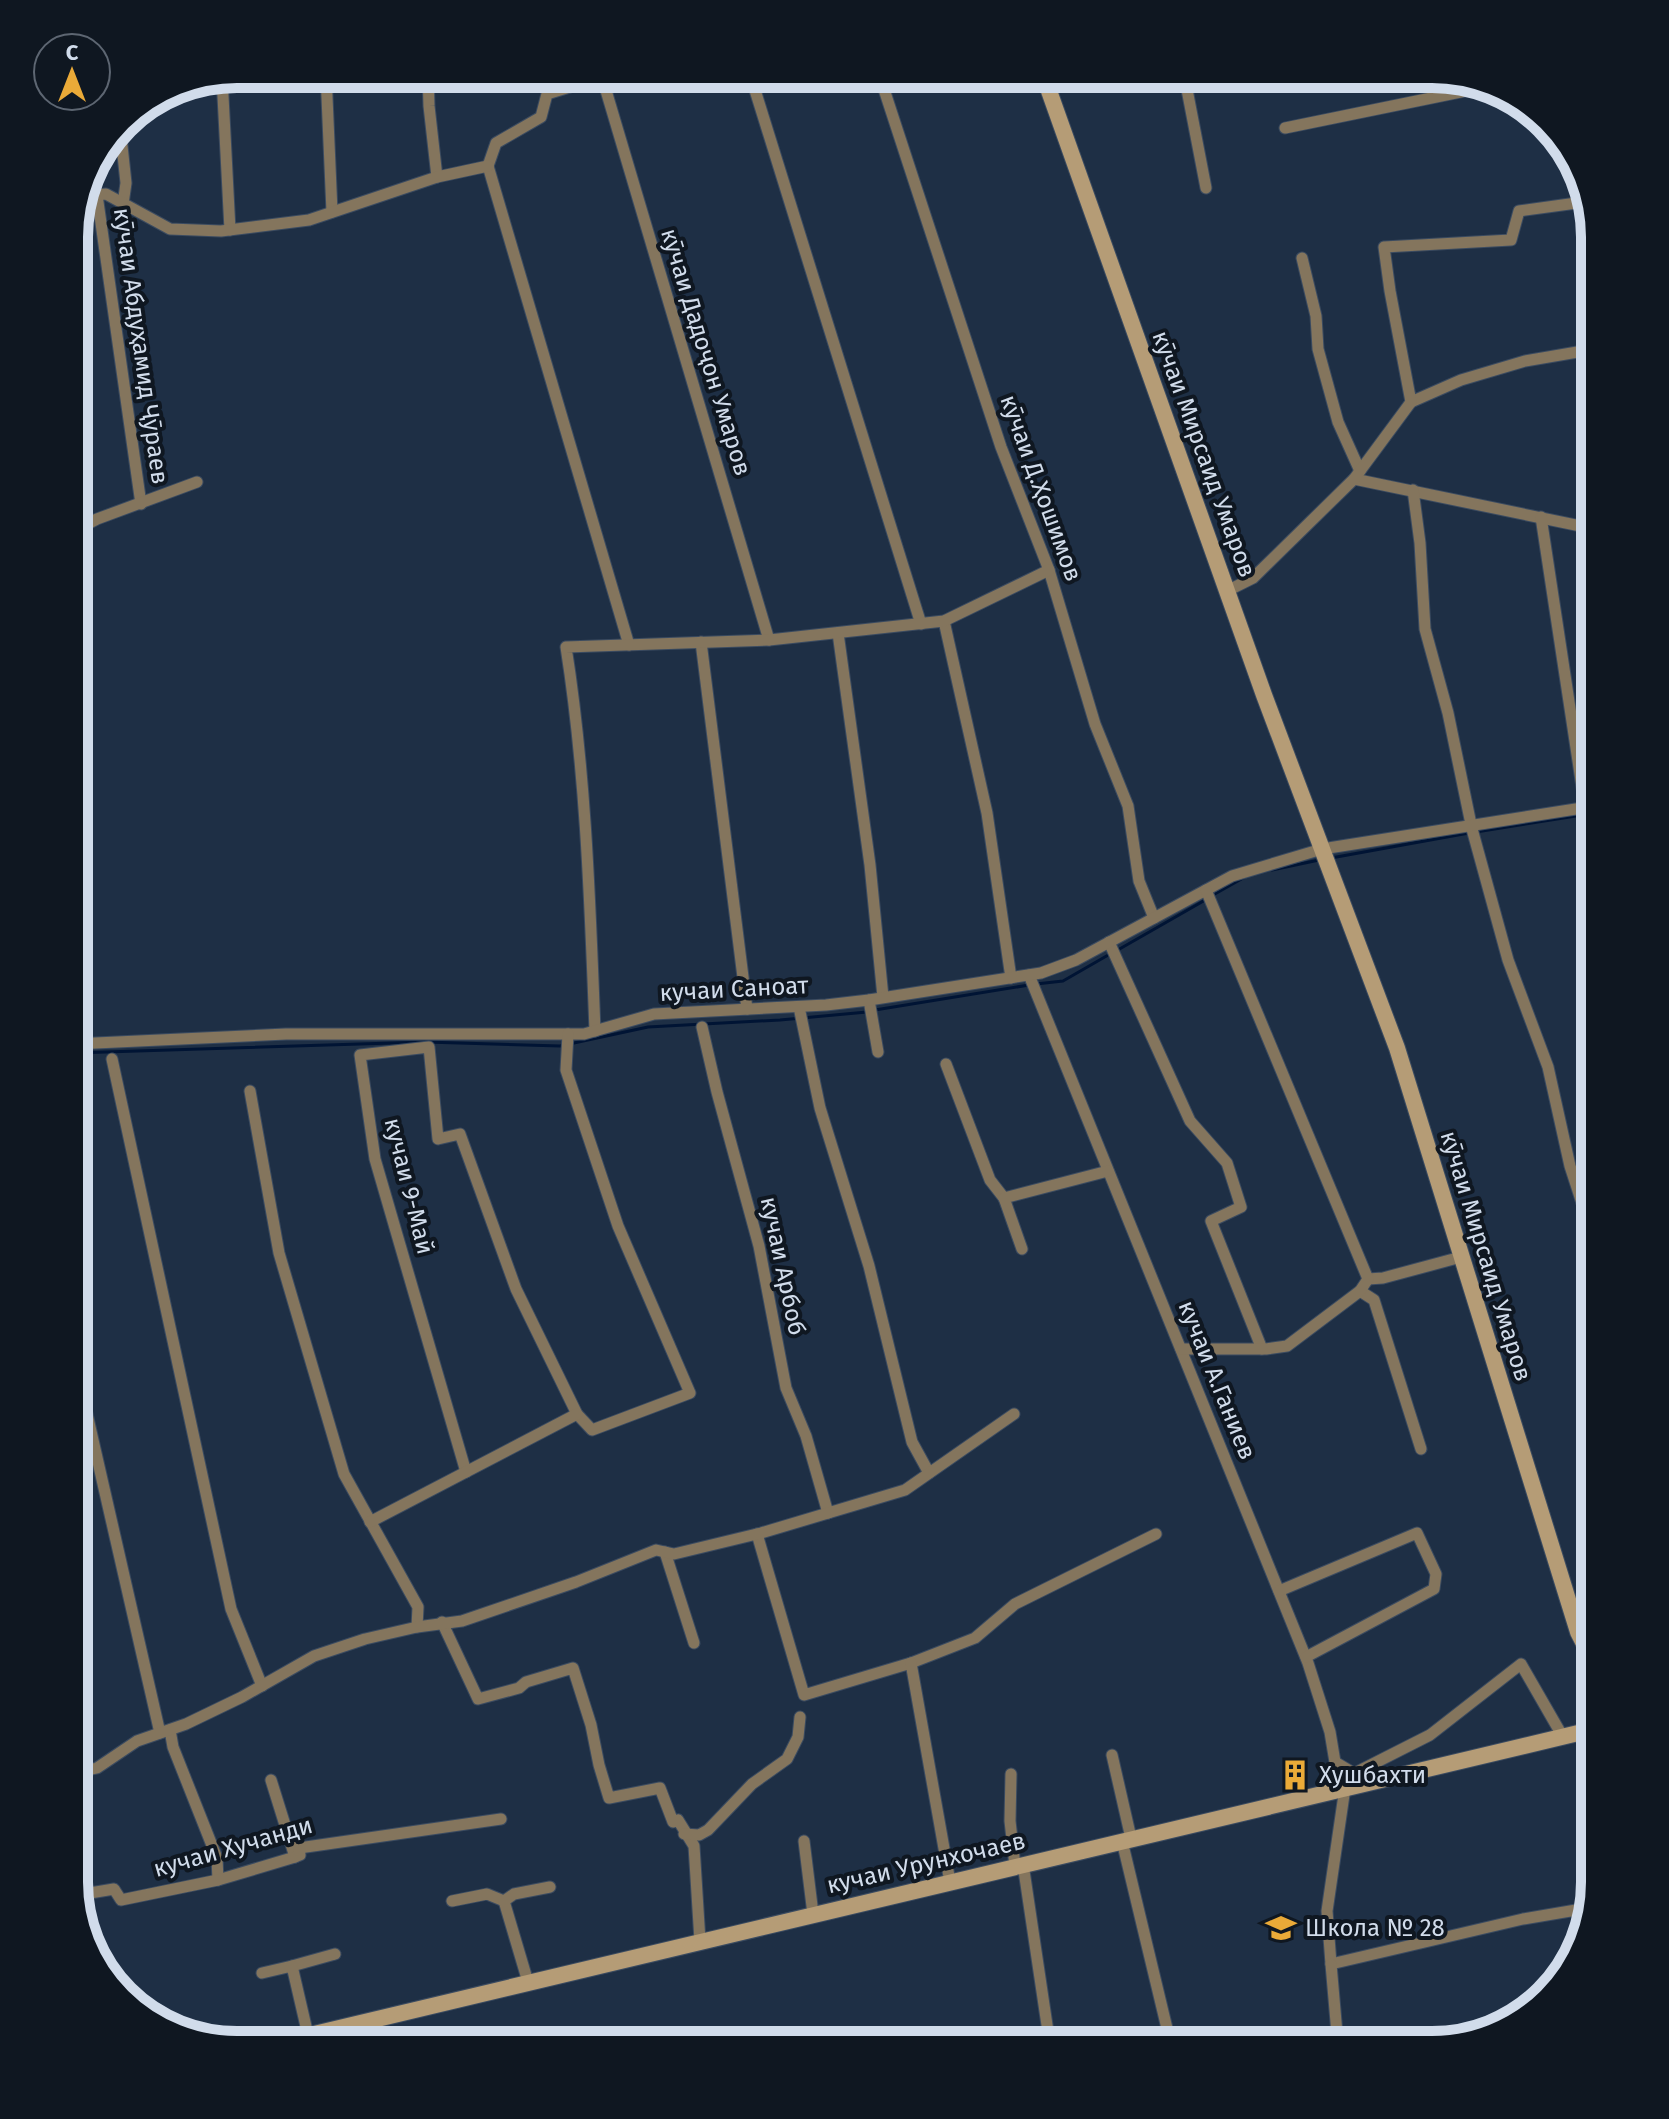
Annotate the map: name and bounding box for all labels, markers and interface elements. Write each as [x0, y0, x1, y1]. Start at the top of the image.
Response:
north arrow [32, 32, 112, 112]
text: С [66, 39, 79, 66]
street label: кӯчаи Абдуҳамид Ҷӯраев [108, 206, 174, 486]
street label: кӯчаи Дадоҷон Умаров [655, 225, 757, 479]
street label: кӯчаи Мирсаид Умаров [1146, 327, 1262, 581]
street label: кӯчаи Д.Ҳошимов [994, 391, 1088, 585]
street label: кучаи Саноат [659, 971, 809, 1007]
street label: кучаи 9-Май [379, 1115, 439, 1257]
street label: кӯчаи Мирсаид Умаров [1435, 1127, 1537, 1385]
street label: кучаи Арбоб [755, 1194, 811, 1338]
street label: кучаи А.Ганиев [1172, 1296, 1262, 1464]
building icon: Хушбахти [1278, 1758, 1312, 1792]
place label: Хушбахти [1319, 1761, 1426, 1789]
street label: кучаи Хучанди [150, 1811, 316, 1883]
street label: кучаи Урунхочаев [824, 1827, 1028, 1899]
school or university icon: Школа № 28 [1264, 1911, 1298, 1945]
place label: Школа № 28 [1305, 1914, 1445, 1942]

